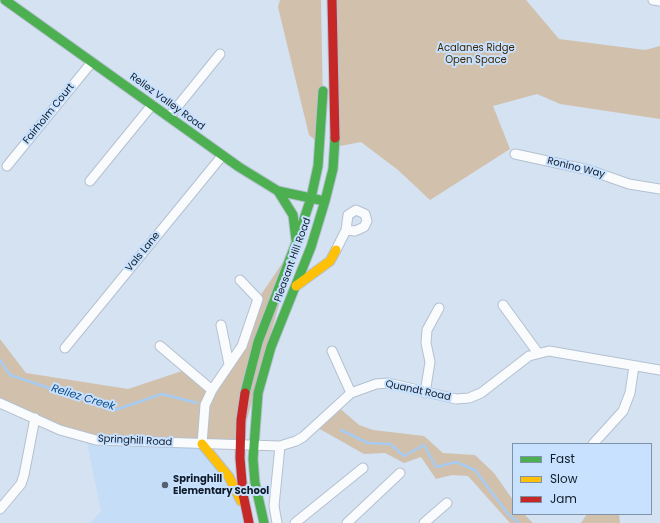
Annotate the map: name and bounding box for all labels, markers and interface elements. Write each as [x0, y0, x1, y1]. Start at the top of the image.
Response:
park label: Acalanes Ridge Open Space [437, 42, 515, 66]
street label: Reliez Valley Road [127, 71, 207, 133]
street label: Fairholm Court [21, 81, 77, 147]
street label: Ronino Way [546, 155, 606, 181]
street label: Pleasant Hill Road [272, 216, 314, 304]
street label: Vals Lane [123, 230, 163, 274]
street label: Quandt Road [384, 378, 452, 404]
water label: Reliez Creek [50, 382, 116, 414]
street label: Springhill Road [98, 433, 172, 449]
legend [512, 443, 652, 515]
text: Fast [550, 450, 575, 467]
text: Slow [550, 470, 578, 487]
place label: Springhill Elementary School [173, 473, 269, 496]
marker: Springhill Elementary School [160, 480, 170, 490]
text: Jam [550, 490, 577, 507]

